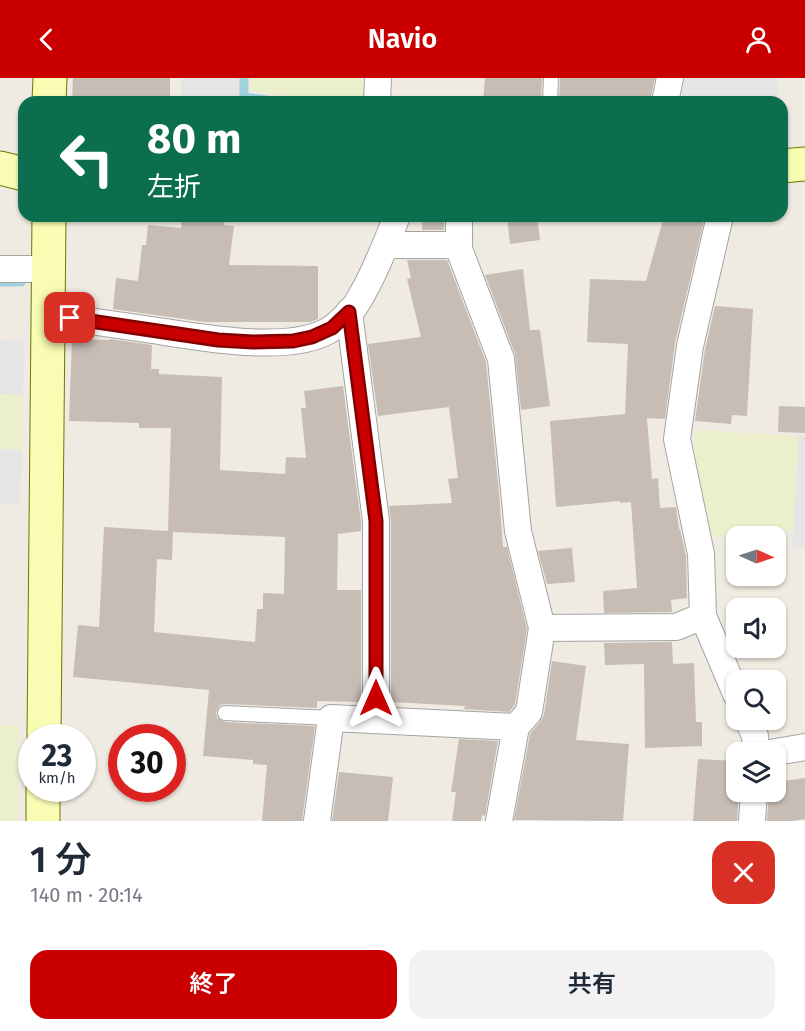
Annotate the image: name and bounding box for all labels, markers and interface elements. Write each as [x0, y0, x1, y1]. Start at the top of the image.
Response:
icon: back [30, 23, 63, 56]
text: Navio [368, 23, 437, 55]
icon: person [742, 23, 775, 56]
text: 80 m [147, 114, 241, 164]
icon: left [48, 120, 126, 198]
text: 左折 [147, 171, 201, 203]
pin [44, 292, 95, 343]
icon: arrive [53, 301, 86, 334]
north arrow [726, 526, 786, 586]
map controls [726, 526, 786, 802]
button: sound [726, 598, 786, 658]
position arrow [344, 666, 408, 730]
button: search [726, 670, 786, 730]
speed limit sign: 30 [108, 724, 186, 802]
text: 23 [42, 738, 72, 774]
button: layers [726, 742, 786, 802]
text: km/h [38, 769, 76, 787]
text: 1 分 [30, 838, 91, 882]
button: close [712, 841, 775, 904]
text: 140 m · 20:14 [30, 883, 143, 907]
button: 終了 [30, 950, 397, 1019]
button: 共有 [409, 950, 775, 1019]

